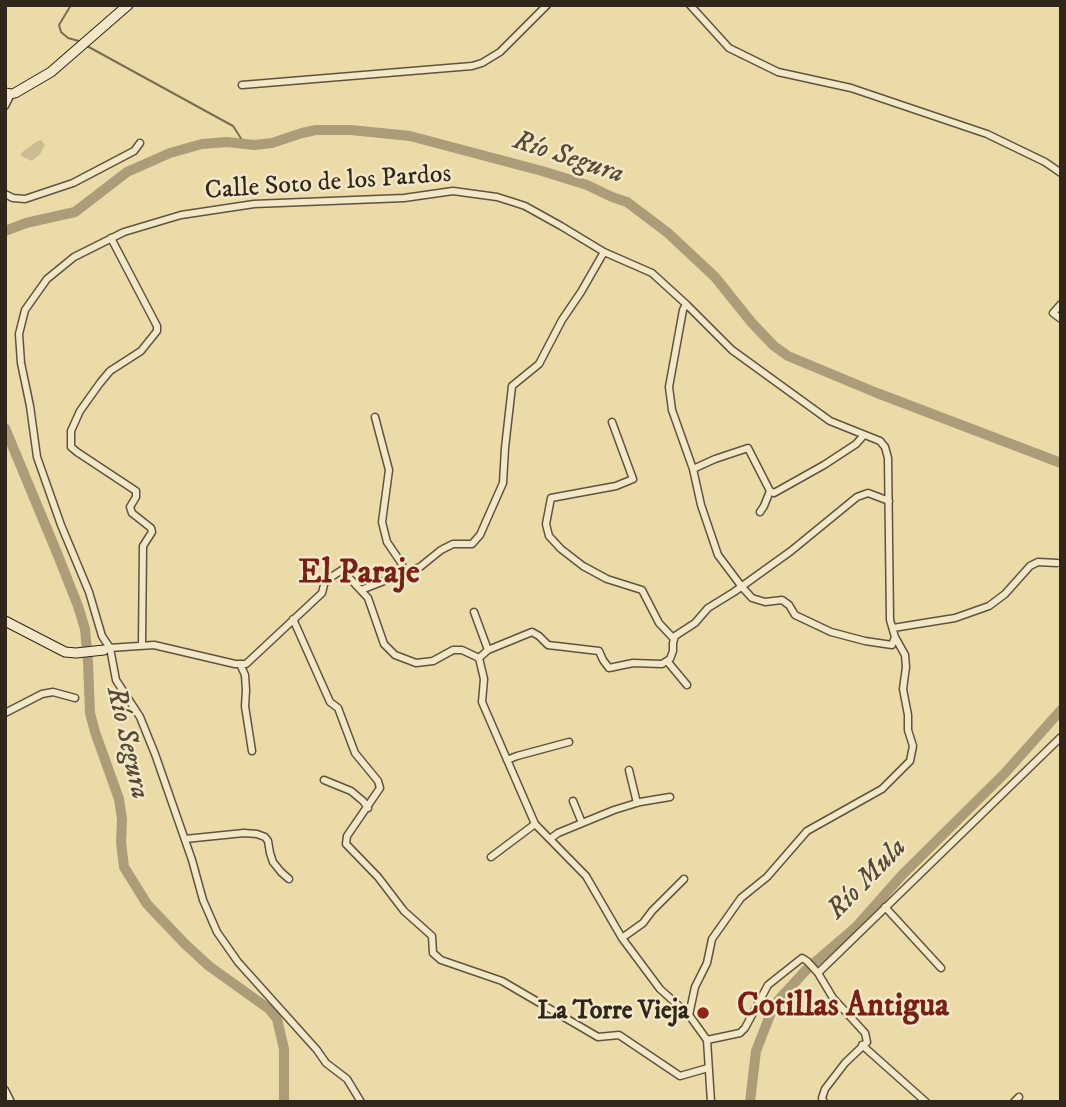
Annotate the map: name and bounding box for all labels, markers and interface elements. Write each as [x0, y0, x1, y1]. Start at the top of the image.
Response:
water label: Río Segura [508, 125, 628, 193]
street label: Calle Soto de los Pardos [204, 160, 452, 208]
district label: El Paraje [298, 555, 420, 595]
water label: Río Segura [97, 684, 155, 802]
water label: Río Mula [821, 832, 915, 928]
district label: Cotillas Antigua [737, 988, 949, 1028]
place label: La Torre Vieja [537, 997, 689, 1029]
marker: La Torre Vieja [695, 1005, 711, 1021]

